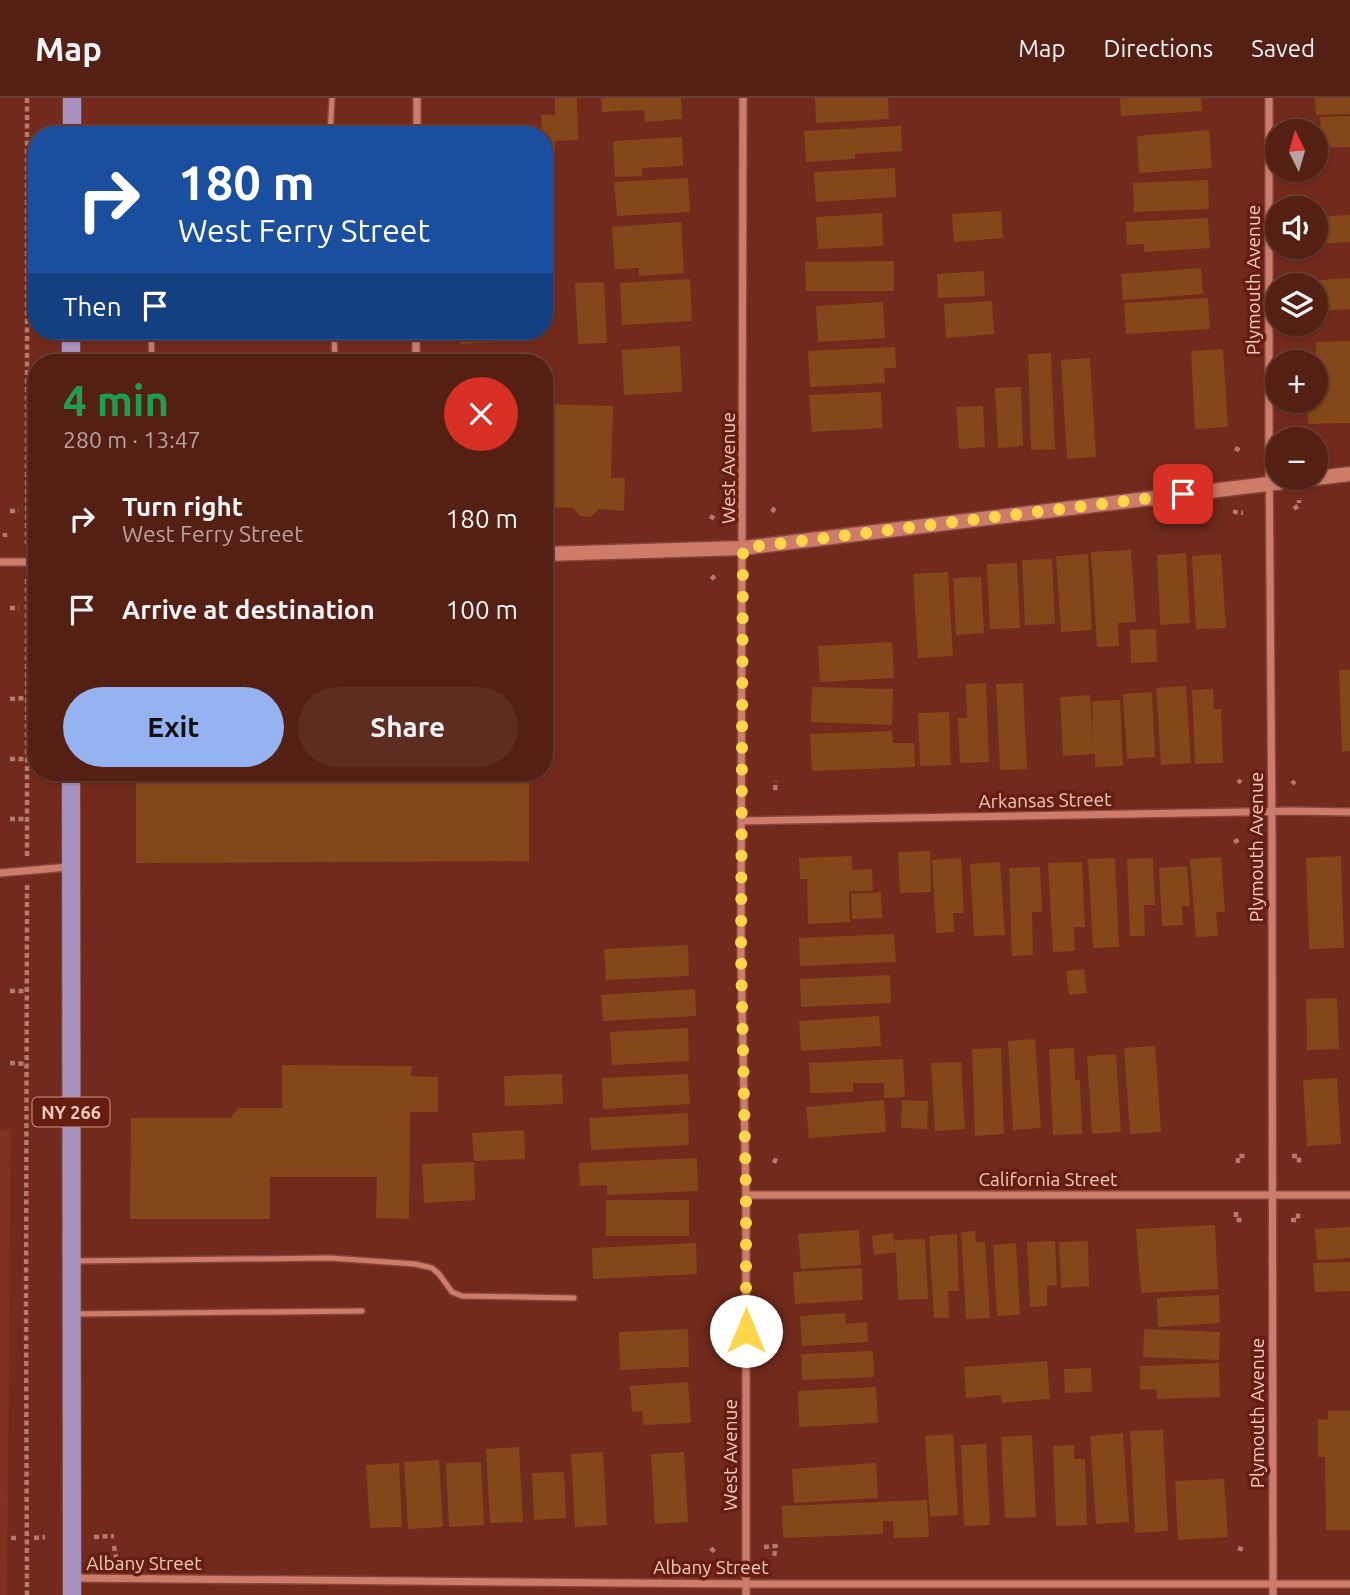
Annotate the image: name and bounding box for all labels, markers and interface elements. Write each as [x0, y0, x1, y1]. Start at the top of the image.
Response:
text: Map [35, 30, 102, 67]
text: Map [1018, 35, 1065, 62]
text: Directions [1103, 35, 1213, 62]
text: Saved [1251, 35, 1315, 62]
north arrow [1265, 119, 1328, 182]
map controls [1265, 119, 1328, 490]
icon: right [63, 154, 154, 245]
text: 180 m [178, 154, 315, 209]
button: sound [1265, 196, 1328, 259]
street label: Plymouth Avenue [1242, 205, 1264, 355]
text: West Ferry Street [178, 212, 430, 248]
button: layers [1265, 273, 1328, 336]
icon: arrive [136, 287, 174, 325]
text: Then [63, 292, 122, 321]
button: + [1265, 350, 1328, 413]
text: 4 min [63, 377, 169, 424]
button: close [444, 377, 518, 451]
street label: West Avenue [717, 412, 739, 524]
text: 280 m · 13:47 [63, 427, 201, 452]
button: − [1265, 427, 1328, 490]
pin [1153, 464, 1213, 524]
icon: arrive [1164, 475, 1202, 513]
text: Turn right [122, 492, 243, 521]
icon: right [63, 500, 101, 538]
text: 180 m [446, 504, 518, 533]
text: West Ferry Street [122, 521, 303, 546]
icon: arrive [63, 591, 101, 629]
text: Arrive at destination [122, 595, 375, 624]
text: 100 m [446, 595, 518, 624]
button: Exit [63, 687, 284, 767]
button: Share [298, 687, 518, 767]
street label: Plymouth Avenue [1245, 772, 1267, 922]
street label: Arkansas Street [978, 788, 1112, 812]
road number: NY 266 [32, 1098, 110, 1126]
street label: California Street [978, 1168, 1118, 1190]
position arrow [709, 1294, 783, 1368]
street label: Plymouth Avenue [1246, 1338, 1268, 1488]
street label: West Avenue [719, 1399, 741, 1511]
street label: Albany Street [86, 1552, 202, 1574]
street label: Albany Street [653, 1556, 769, 1578]

